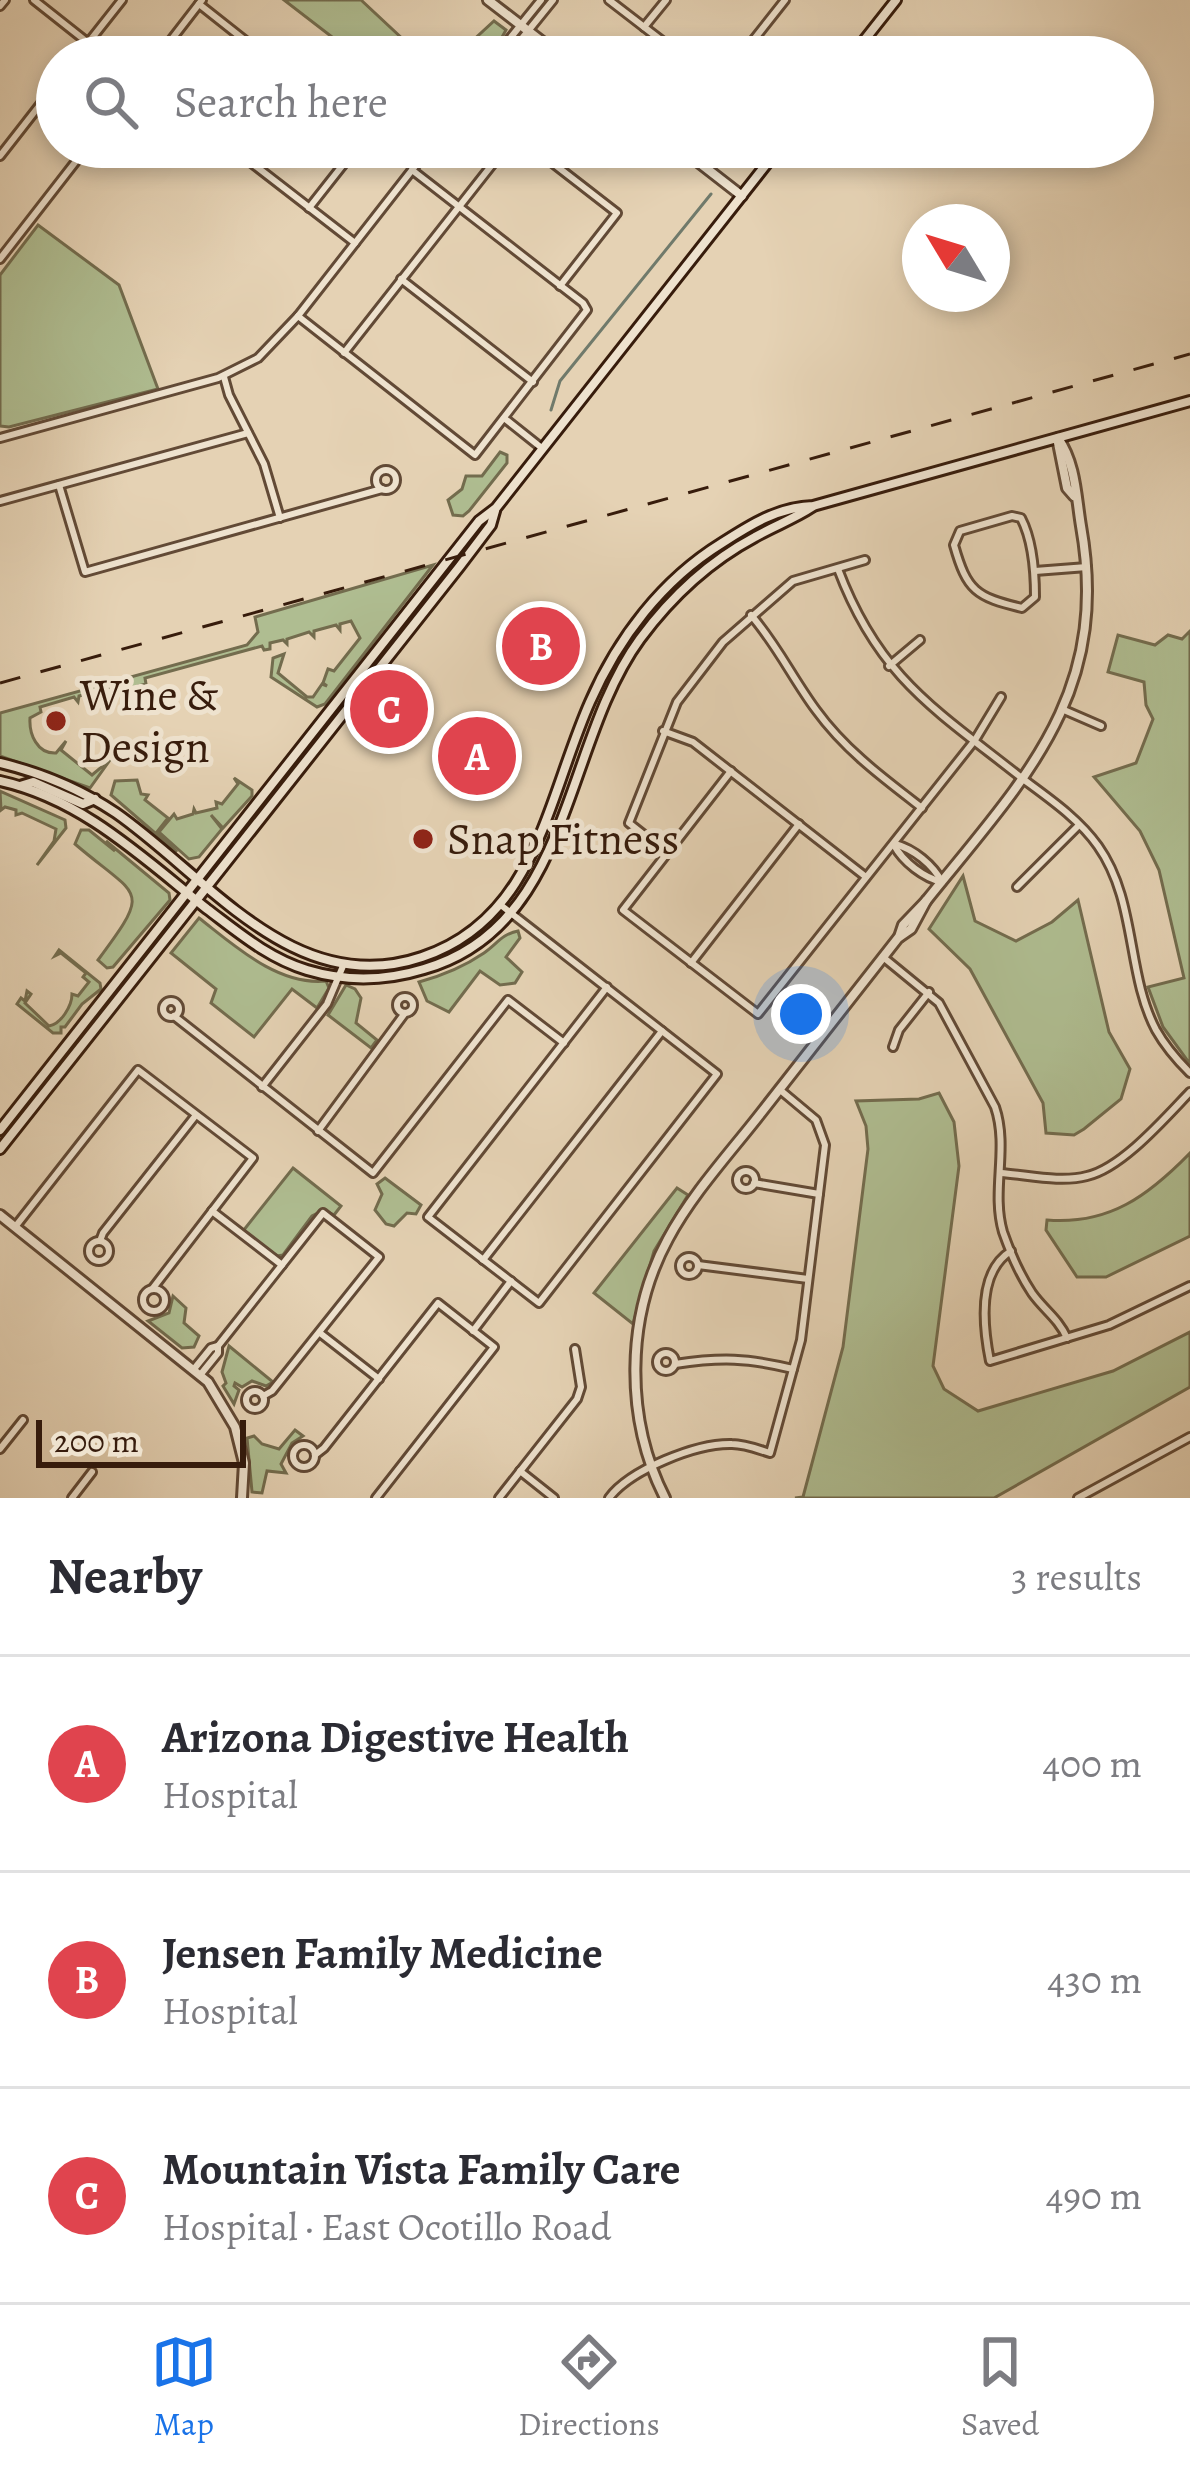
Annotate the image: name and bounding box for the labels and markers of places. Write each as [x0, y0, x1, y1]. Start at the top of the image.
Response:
pin: B [502, 601, 580, 691]
place label: Wine & Design [79, 664, 219, 778]
pin: C [350, 664, 428, 754]
marker: Wine & Design [43, 708, 69, 734]
pin: A [438, 711, 516, 801]
place label: Snap Fitness [447, 808, 679, 870]
marker: Snap Fitness [410, 826, 436, 852]

